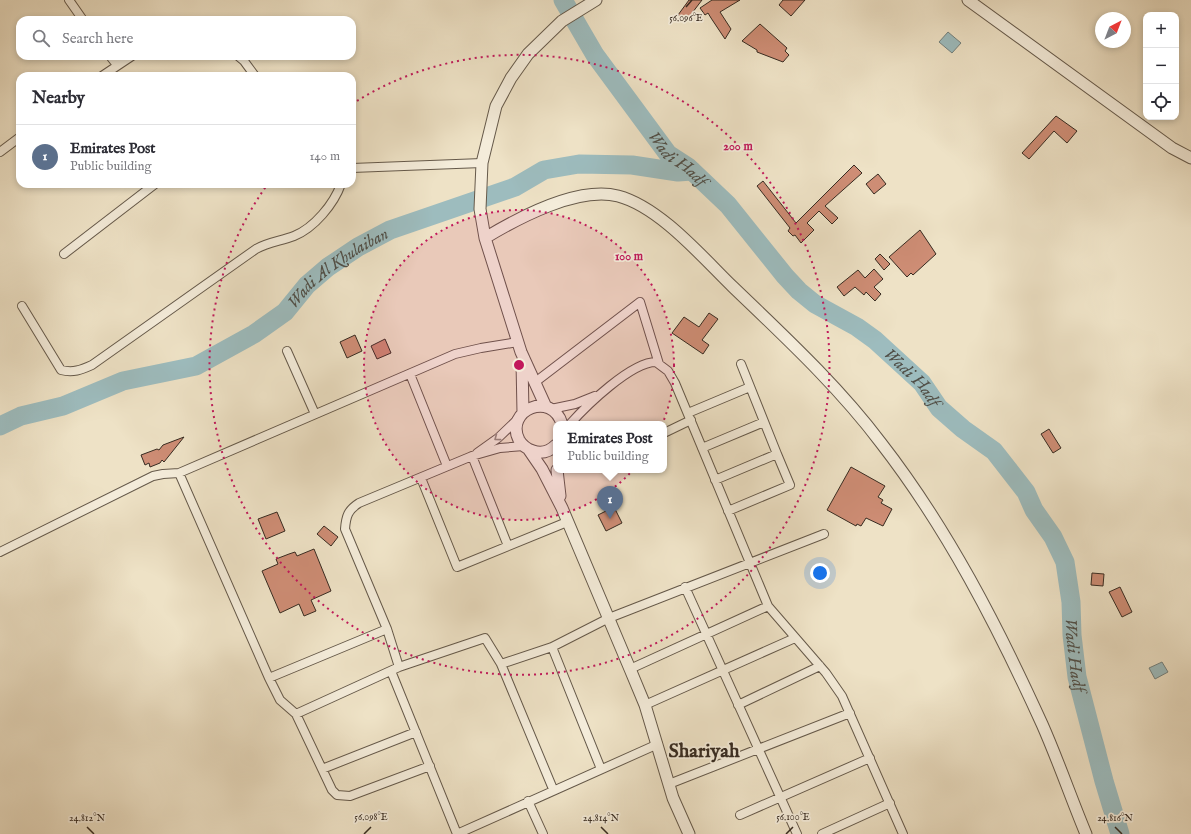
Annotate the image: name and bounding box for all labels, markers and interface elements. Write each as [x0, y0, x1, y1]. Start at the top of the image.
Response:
text: 56.096°E [669, 12, 703, 25]
north arrow [1095, 12, 1131, 48]
map controls [1143, 12, 1179, 120]
button: + [1143, 12, 1179, 48]
search box [16, 16, 356, 60]
icon: search [30, 27, 52, 49]
text: Search here [62, 29, 133, 48]
button: − [1143, 48, 1179, 84]
button: locate [1143, 84, 1179, 120]
text: Nearby [32, 88, 85, 109]
water label: Wadi Hadf [643, 127, 714, 194]
text: Emirates Post [70, 139, 155, 158]
text: 200 m [723, 139, 753, 154]
text: 1 [43, 148, 47, 165]
text: 140 m [310, 148, 340, 165]
text: Public building [70, 158, 152, 175]
water label: Wadi Al Khulaiban [283, 224, 392, 313]
text: 100 m [615, 249, 644, 264]
water label: Wadi Hadf [879, 344, 946, 415]
centre of rings [512, 358, 526, 372]
popup [553, 421, 667, 473]
text: Emirates Post [567, 429, 653, 448]
one-way arrow [494, 433, 501, 441]
text: Public building [567, 448, 649, 465]
pin: 1 [597, 486, 623, 519]
your location [810, 563, 830, 583]
water label: Wadi Hadf [1060, 618, 1090, 698]
district label: Shariyah [668, 739, 740, 764]
text: 56.098°E [354, 811, 388, 824]
text: 56.100°E [776, 811, 810, 824]
text: 24.812°N [69, 812, 105, 825]
text: 24.814°N [583, 812, 620, 825]
text: 24.816°N [1097, 812, 1133, 825]

